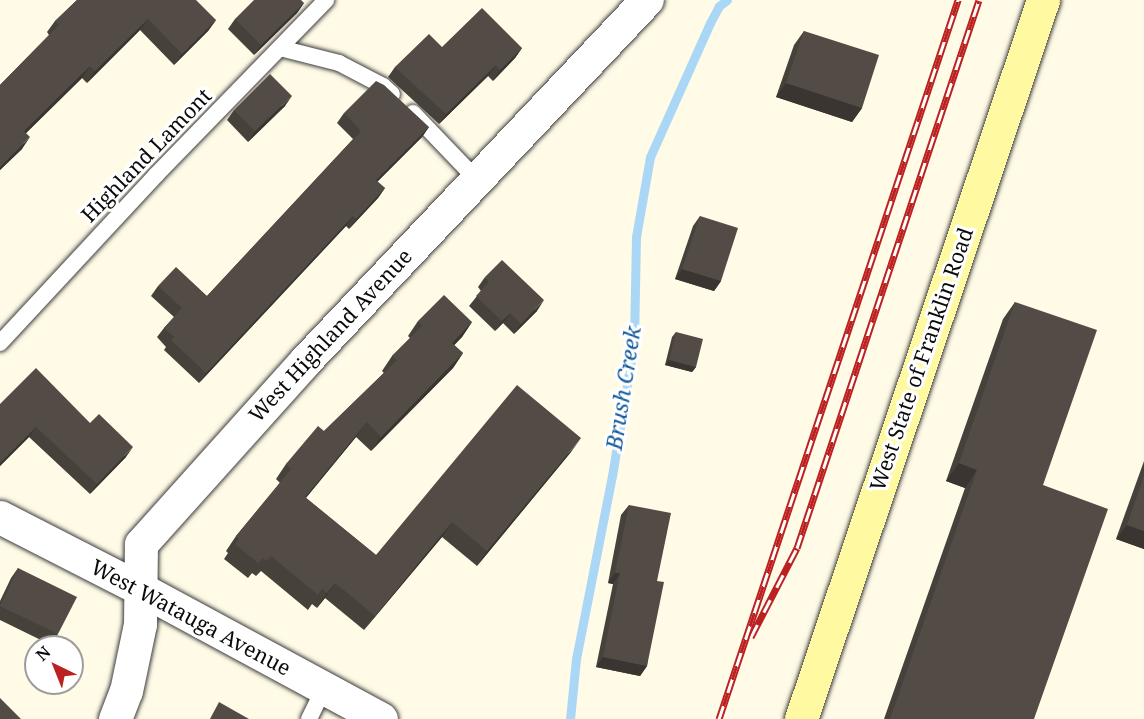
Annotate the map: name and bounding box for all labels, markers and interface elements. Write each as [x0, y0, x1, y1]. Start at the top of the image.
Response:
street label: Highland Lamont [76, 83, 216, 227]
street label: West State of Franklin Road [864, 224, 978, 494]
street label: West Highland Avenue [243, 243, 417, 427]
water label: Brush Creek [600, 324, 646, 452]
street label: West Watauga Avenue [87, 554, 295, 680]
north arrow [24, 635, 84, 695]
text: N [31, 641, 55, 666]

